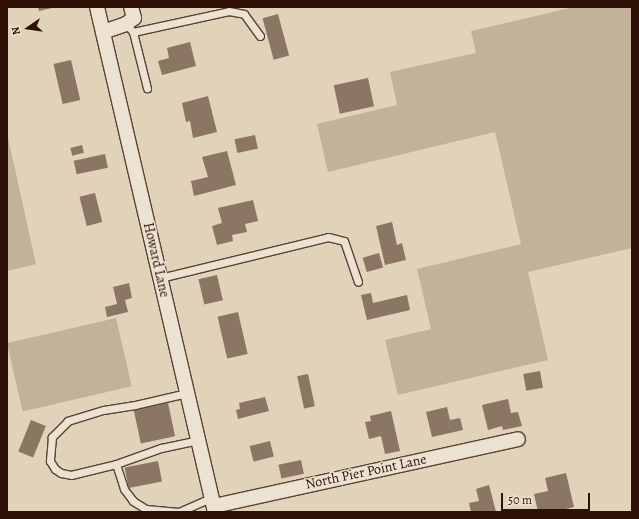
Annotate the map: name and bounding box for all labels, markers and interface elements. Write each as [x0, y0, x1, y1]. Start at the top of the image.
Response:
north arrow [8, 8, 48, 48]
text: N [8, 25, 24, 36]
street label: Howard Lane [139, 221, 173, 299]
street label: North Pier Point Lane [304, 451, 428, 493]
scale bar [503, 485, 592, 511]
text: 50 m [508, 492, 532, 508]

